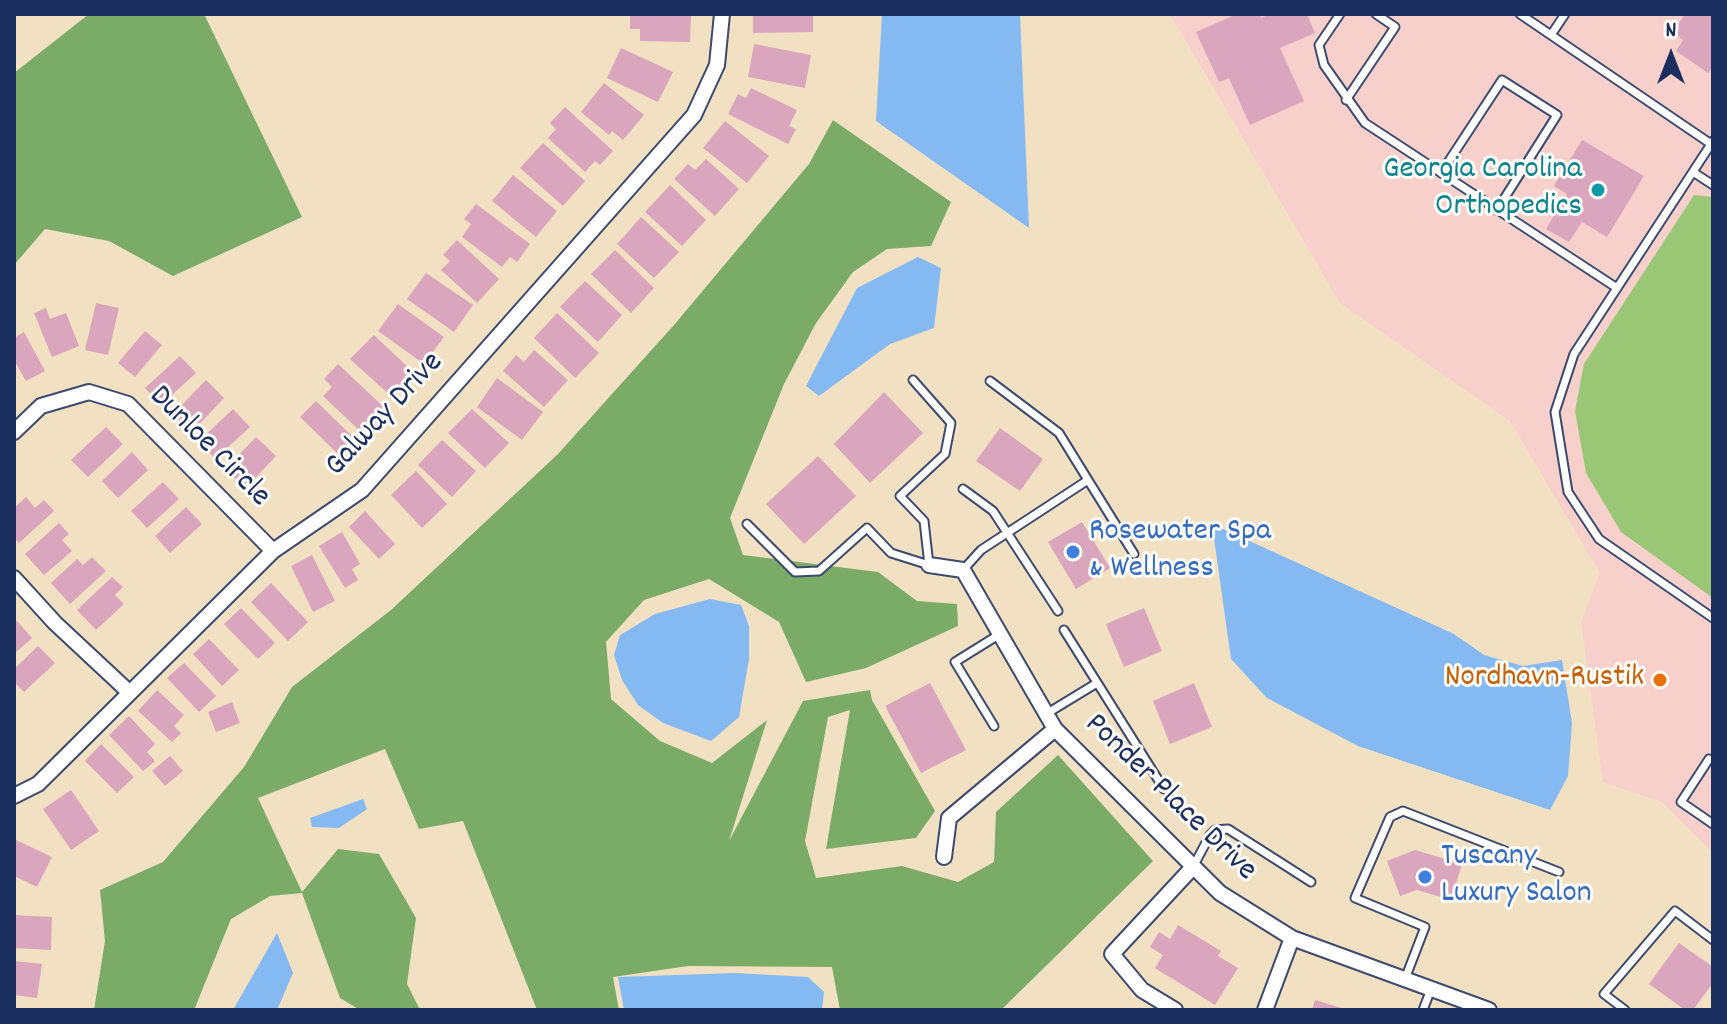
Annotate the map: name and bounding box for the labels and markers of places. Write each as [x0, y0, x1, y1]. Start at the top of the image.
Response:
place label: Georgia Carolina Orthopedics [1383, 153, 1582, 228]
marker: Georgia Carolina Orthopedics [1589, 181, 1607, 199]
place label: Rosewater Spa & Wellness [1089, 515, 1271, 590]
marker: Rosewater Spa & Wellness [1064, 543, 1082, 561]
place label: Nordhavn-Rustik [1445, 661, 1644, 699]
marker: Nordhavn-Rustik [1651, 671, 1669, 689]
place label: Tuscany Luxury Salon [1441, 840, 1591, 915]
marker: Tuscany Luxury Salon [1416, 868, 1434, 886]

